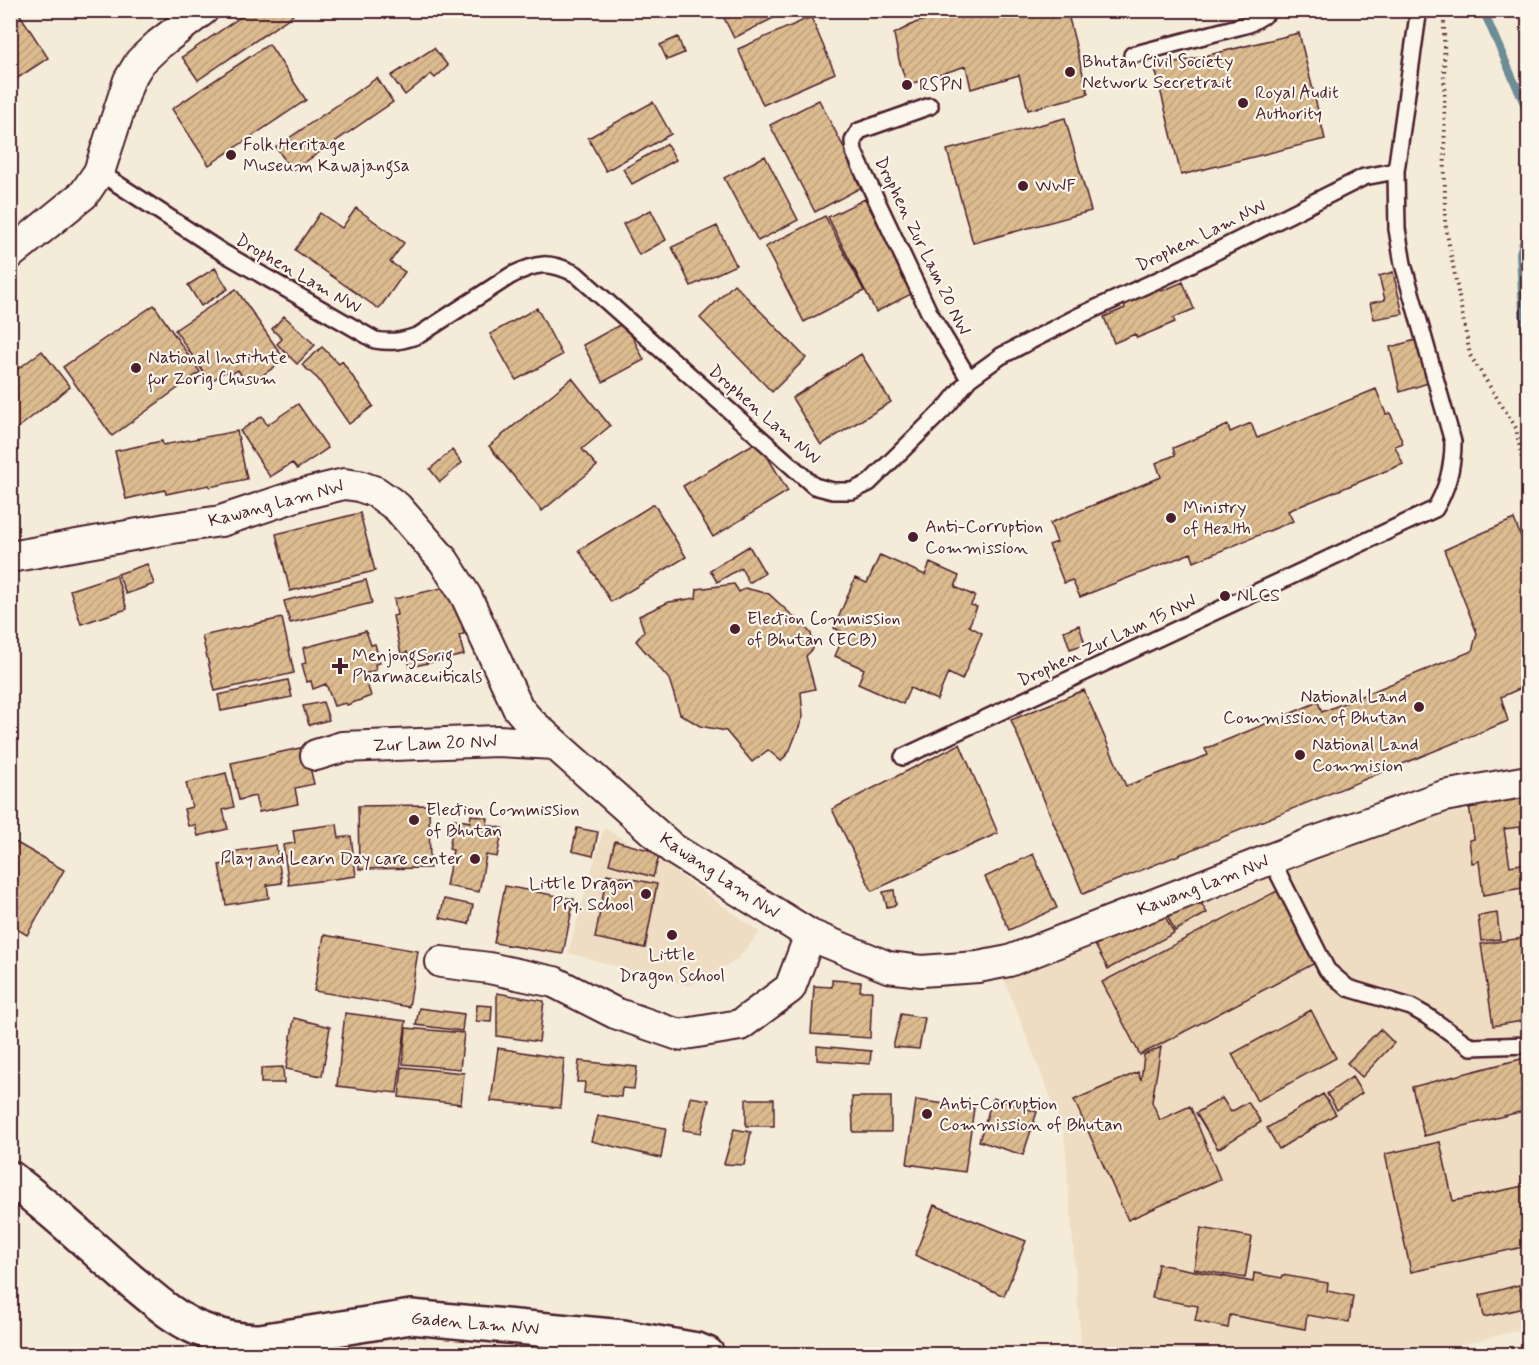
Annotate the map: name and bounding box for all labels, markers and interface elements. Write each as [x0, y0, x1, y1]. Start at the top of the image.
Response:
place label: Bhutan Civil Society Network Secretrait [1082, 50, 1233, 95]
marker: Bhutan Civil Society Network Secretrait [1063, 65, 1077, 79]
place label: RSPN [919, 73, 962, 97]
marker: RSPN [900, 78, 914, 92]
place label: Royal Audit Authority [1255, 81, 1339, 126]
marker: Royal Audit Authority [1236, 96, 1250, 110]
place label: Folk Heritage Museum Kawajangsa [243, 133, 410, 180]
marker: Folk Heritage Museum Kawajangsa [224, 148, 238, 162]
street label: Drophen Zur Lam 20 NW [868, 153, 976, 339]
place label: WWF [1035, 174, 1076, 198]
marker: WWF [1016, 179, 1030, 193]
street label: Drophen Lam NW [1132, 194, 1270, 278]
street label: Drophen Lam NW [231, 228, 365, 320]
place label: National Institute for Zorig Chusum [148, 346, 287, 393]
street label: Drophen Lam NW [703, 360, 825, 470]
marker: National Institute for Zorig Chusum [129, 361, 143, 375]
street label: Kawang Lam NW [206, 474, 346, 534]
place label: Ministry of Health [1183, 496, 1251, 541]
marker: Ministry of Health [1164, 511, 1178, 525]
place label: Anti-Corruption Commission [925, 515, 1043, 560]
marker: Anti-Corruption Commission [906, 530, 920, 544]
place label: NLCS [1237, 584, 1280, 608]
street label: Drophen Zur Lam 15 NW [1014, 589, 1200, 693]
marker: NLCS [1218, 589, 1232, 603]
place label: Election Commission of Bhutan (ECB) [747, 607, 900, 652]
marker: Election Commission of Bhutan (ECB) [728, 622, 742, 636]
place label: MenjongSorig Pharmaceuiticals [352, 644, 482, 689]
marker: MenjongSorig Pharmaceuiticals [333, 659, 347, 673]
place label: National Land Commission of Bhutan [1223, 685, 1407, 730]
marker: National Land Commission of Bhutan [1412, 700, 1426, 714]
street label: Zur Lam 20 NW [373, 730, 498, 758]
place label: National Land Commision [1312, 733, 1419, 778]
marker: National Land Commision [1293, 748, 1307, 762]
place label: Election Commission of Bhutan [426, 798, 579, 843]
marker: Election Commission of Bhutan [407, 813, 421, 827]
street label: Kawang Lam NW [655, 827, 783, 925]
place label: Play and Learn Day care center [220, 847, 463, 871]
street label: Kawang Lam NW [1134, 850, 1272, 922]
marker: Play and Learn Day care center [468, 852, 482, 866]
place label: Little Dragon Pry. School [529, 872, 634, 917]
marker: Little Dragon Pry. School [639, 887, 653, 901]
marker: Little Dragon School [665, 928, 679, 942]
place label: Little Dragon School [619, 943, 725, 989]
place label: Anti-Corruption Commission of Bhutan [939, 1092, 1123, 1137]
marker: Anti-Corruption Commission of Bhutan [920, 1107, 934, 1121]
street label: Gaden Lam NW [410, 1306, 540, 1342]

